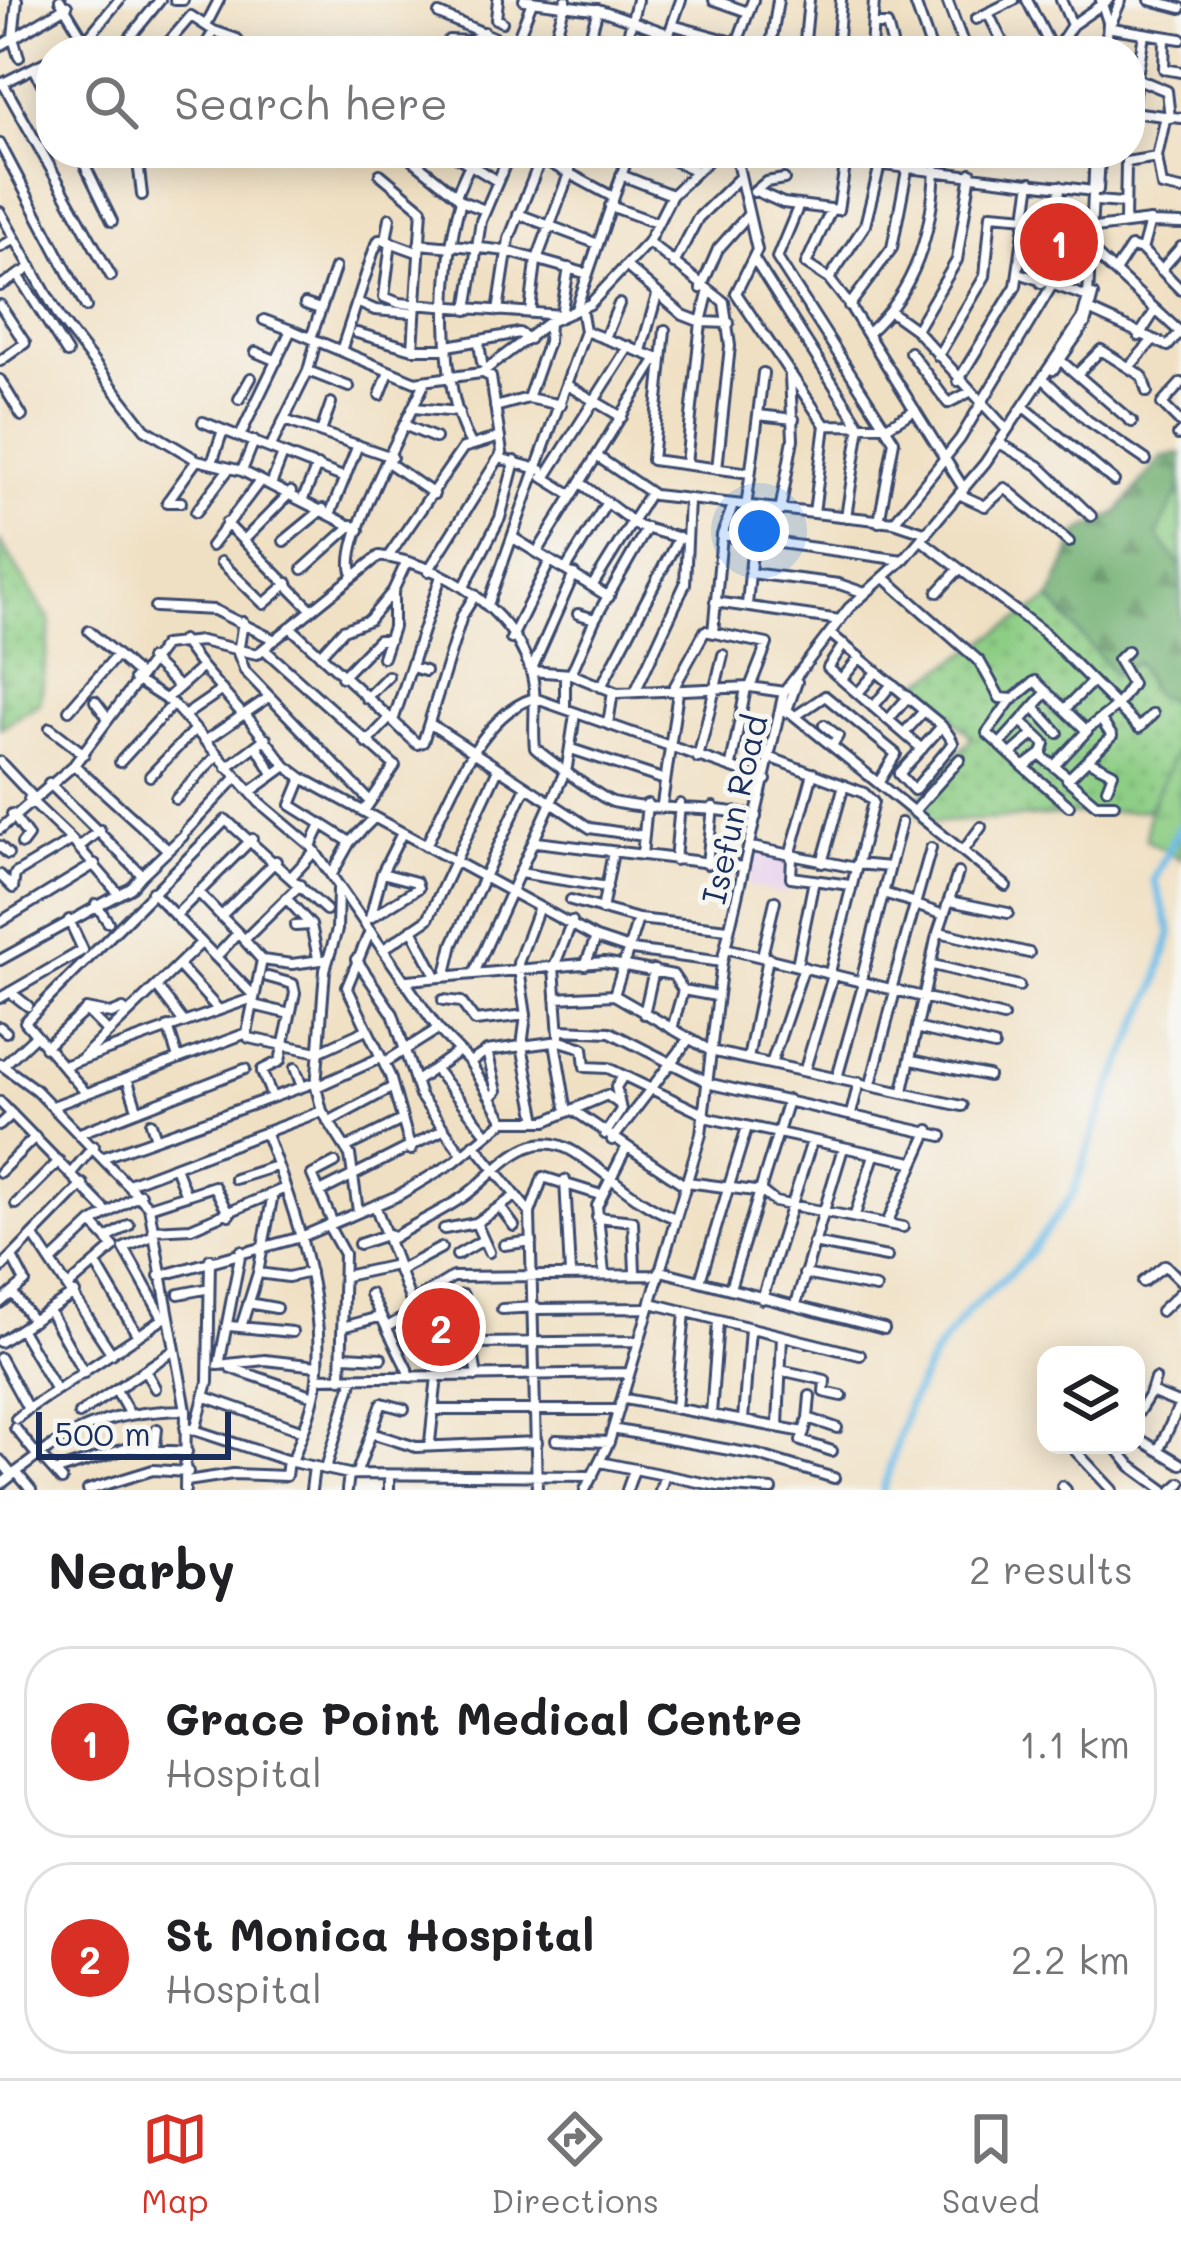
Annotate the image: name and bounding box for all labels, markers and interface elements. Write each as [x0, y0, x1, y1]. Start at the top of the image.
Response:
search box [36, 36, 1145, 168]
icon: search [78, 69, 144, 135]
text: Search here [174, 73, 448, 131]
pin: 1 [1020, 197, 1098, 287]
your location [729, 501, 789, 561]
street label: Isefun Road [690, 710, 776, 908]
pin: 2 [402, 1282, 480, 1372]
map controls [1037, 1346, 1145, 1454]
button: layers [1037, 1346, 1145, 1454]
scale bar [36, 1406, 231, 1459]
text: 500 m [54, 1411, 151, 1454]
text: Nearby [48, 1535, 235, 1602]
text: 2 results [969, 1543, 1133, 1594]
text: Grace Point Medical Centre [165, 1688, 802, 1746]
text: 1 [81, 1717, 99, 1768]
text: 1.1 km [1019, 1717, 1130, 1768]
text: Hospital [165, 1746, 322, 1797]
text: St Monica Hospital [165, 1904, 594, 1962]
text: 2 [79, 1933, 101, 1984]
text: 2.2 km [1011, 1933, 1130, 1984]
text: Hospital [165, 1962, 322, 2013]
tab: Map [141, 2106, 209, 2221]
tab: Directions [491, 2106, 659, 2221]
tab: Saved [942, 2106, 1040, 2221]

